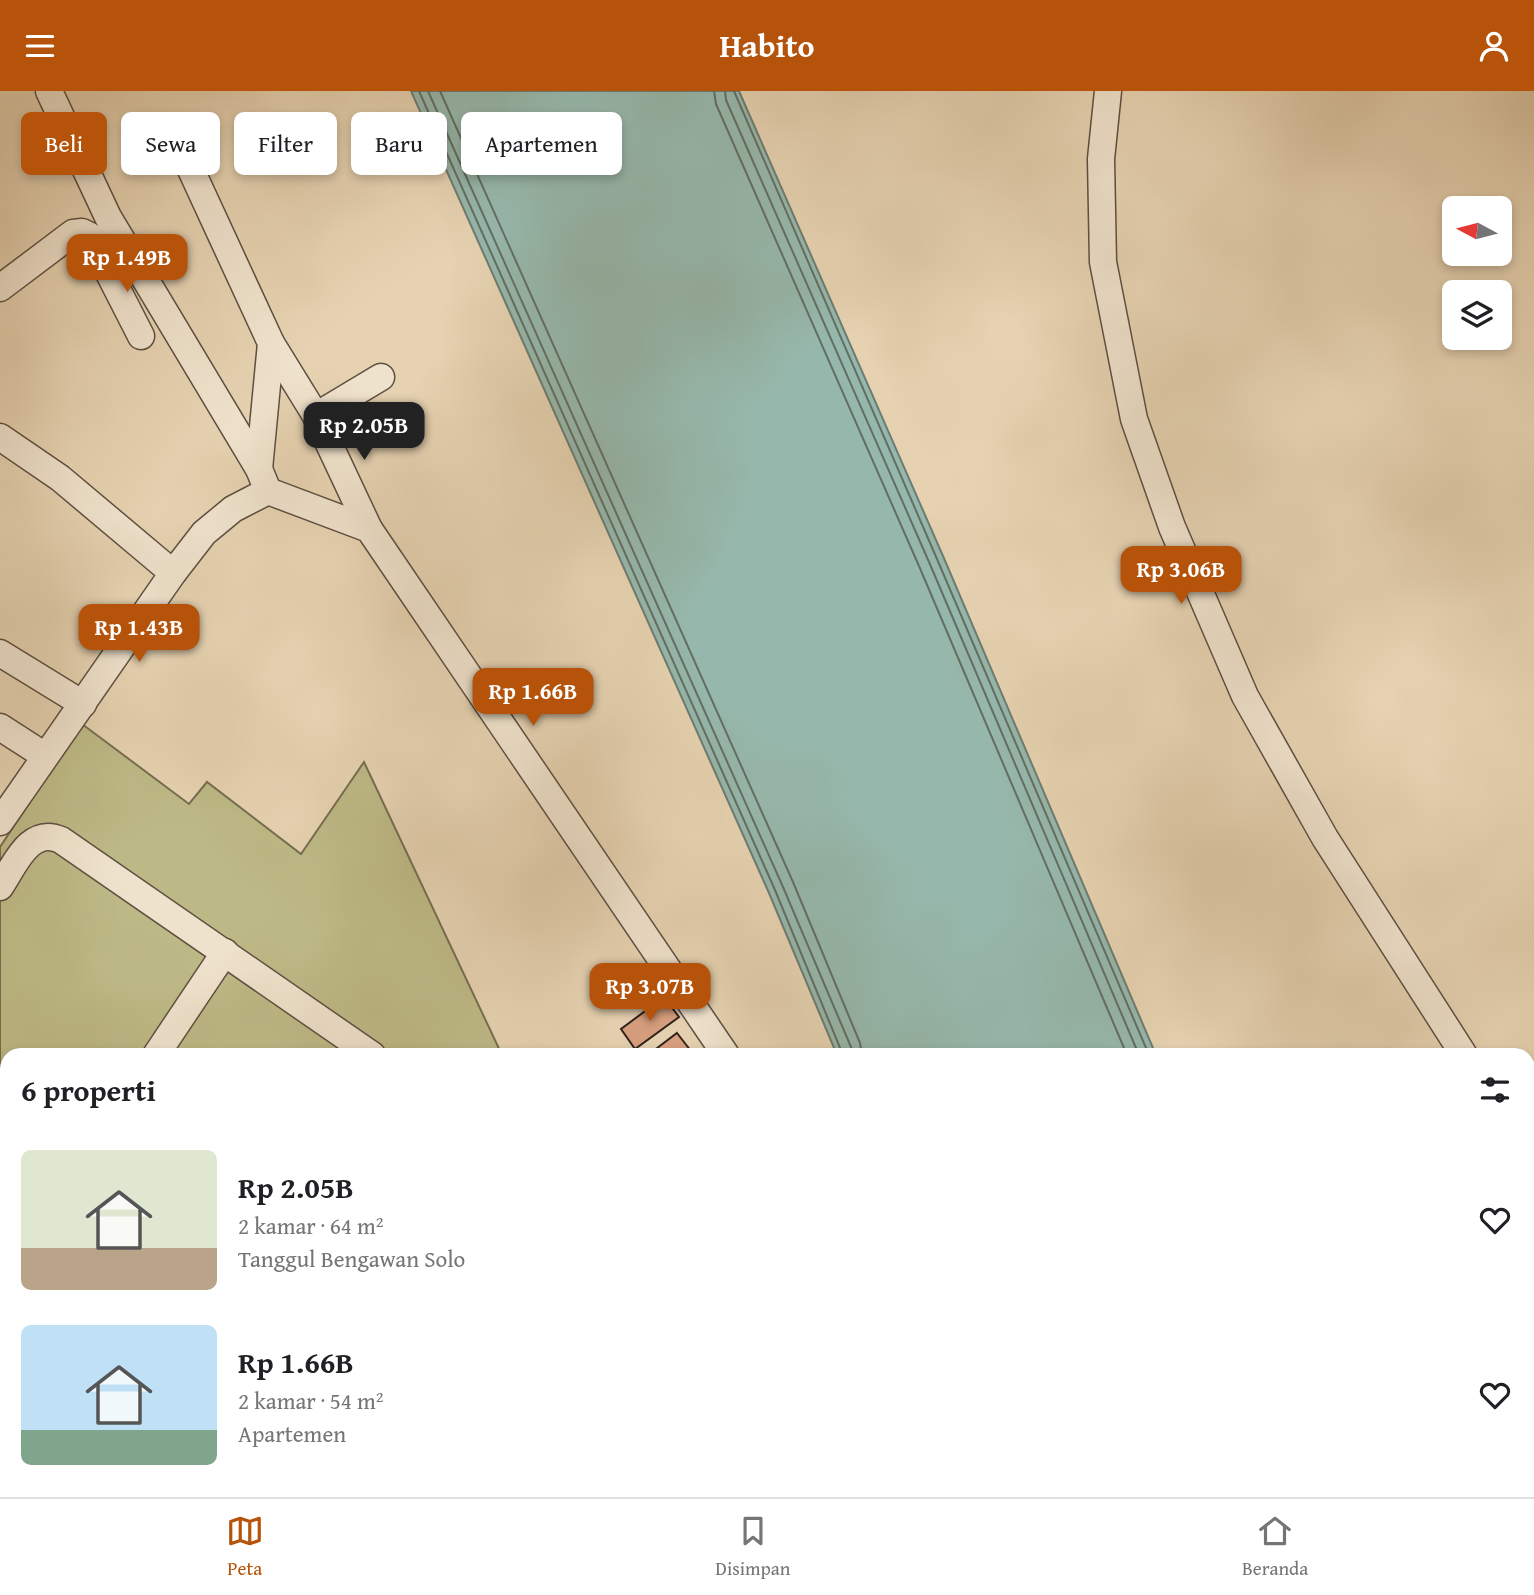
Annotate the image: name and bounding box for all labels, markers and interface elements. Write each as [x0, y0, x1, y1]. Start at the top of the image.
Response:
text: Habito [719, 22, 815, 69]
icon: menu [21, 27, 59, 65]
icon: person [1475, 27, 1513, 65]
chip: Beli [21, 112, 107, 175]
chip: Sewa [121, 112, 220, 175]
chip: Filter [234, 112, 337, 175]
chip: Baru [351, 112, 447, 175]
chip: Apartemen [461, 112, 622, 175]
north arrow [1442, 196, 1512, 266]
map controls [1442, 196, 1512, 350]
pin: Rp 1.49B [55, 235, 199, 294]
text: Rp 1.49B [83, 240, 171, 273]
button: layers [1442, 280, 1512, 350]
pin: Rp 2.05B [292, 403, 436, 462]
text: Rp 2.05B [320, 408, 408, 441]
pin: Rp 3.06B [1109, 547, 1253, 606]
text: Rp 3.06B [1137, 552, 1225, 585]
pin: Rp 1.43B [67, 605, 211, 664]
text: Rp 1.43B [95, 610, 183, 643]
pin: Rp 1.66B [461, 669, 605, 728]
text: Rp 1.66B [489, 674, 577, 707]
pin: Rp 3.07B [578, 963, 722, 1023]
text: Rp 3.07B [606, 969, 694, 1002]
text: 6 properti [21, 1068, 156, 1112]
icon: filters [1476, 1071, 1514, 1109]
text: Rp 2.05B [238, 1165, 354, 1209]
icon: home [77, 1178, 161, 1262]
icon: heart [1476, 1201, 1514, 1239]
text: 2 kamar · 64 m² [238, 1209, 384, 1242]
text: Tanggul Bengawan Solo [238, 1242, 465, 1275]
text: Rp 1.66B [238, 1340, 354, 1384]
icon: home [77, 1353, 161, 1437]
icon: heart [1476, 1376, 1514, 1414]
text: 2 kamar · 54 m² [238, 1384, 384, 1417]
text: Apartemen [238, 1417, 346, 1450]
tab: Peta [226, 1512, 264, 1582]
tab: Disimpan [715, 1512, 791, 1582]
tab: Beranda [1242, 1512, 1308, 1582]

